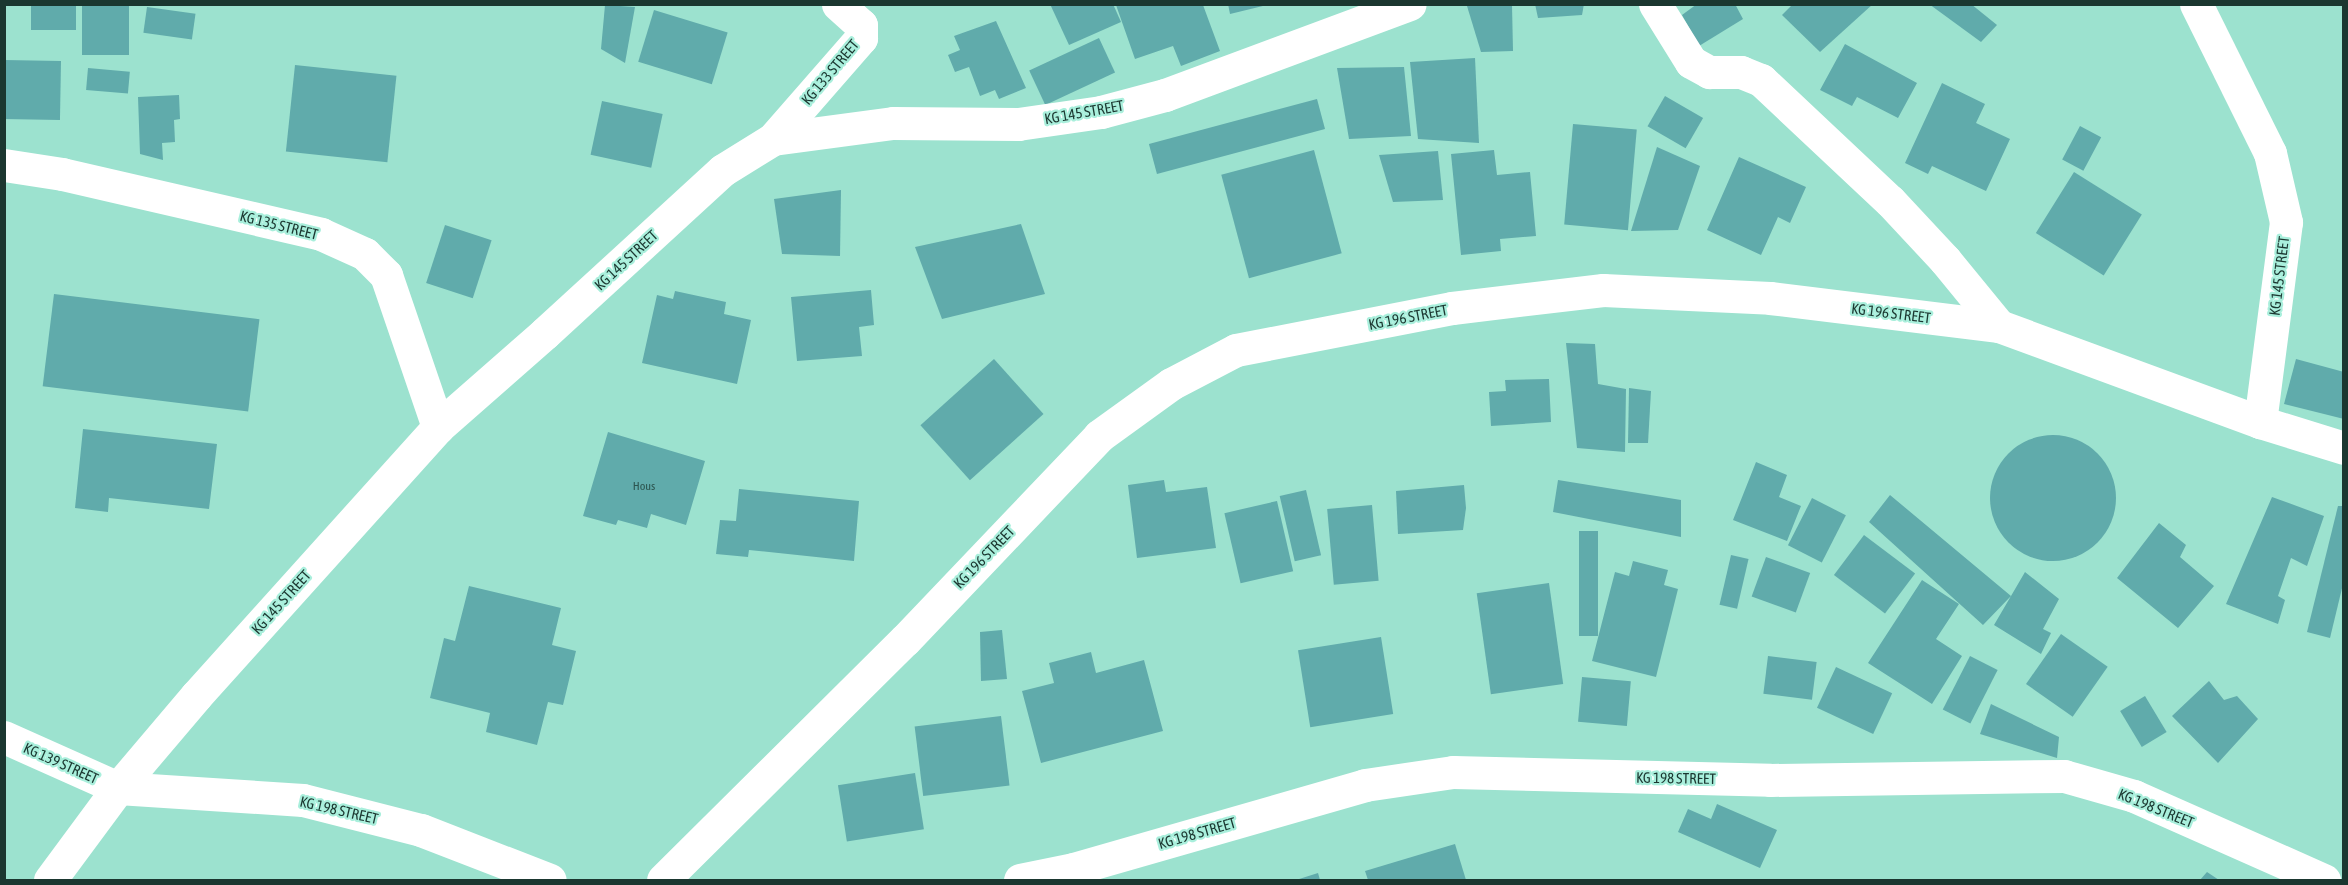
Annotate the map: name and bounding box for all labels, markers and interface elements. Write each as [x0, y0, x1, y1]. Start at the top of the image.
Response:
street label: KG 133 STREET [797, 36, 863, 108]
street label: KG 145 STREET [1043, 96, 1125, 128]
street label: KG 135 STREET [238, 207, 320, 243]
street label: KG 145 STREET [591, 226, 661, 294]
street label: KG 145 STREET [2265, 235, 2293, 317]
street label: KG 196 STREET [1850, 299, 1932, 327]
street label: KG 196 STREET [1367, 301, 1449, 333]
house number: Hous [633, 480, 655, 494]
street label: KG 196 STREET [950, 522, 1018, 592]
street label: KG 145 STREET [248, 566, 314, 638]
street label: KG 139 STREET [21, 739, 101, 787]
street label: KG 198 STREET [1636, 768, 1716, 788]
street label: KG 198 STREET [2116, 785, 2196, 831]
street label: KG 198 STREET [298, 792, 380, 828]
street label: KG 198 STREET [1156, 813, 1238, 853]

